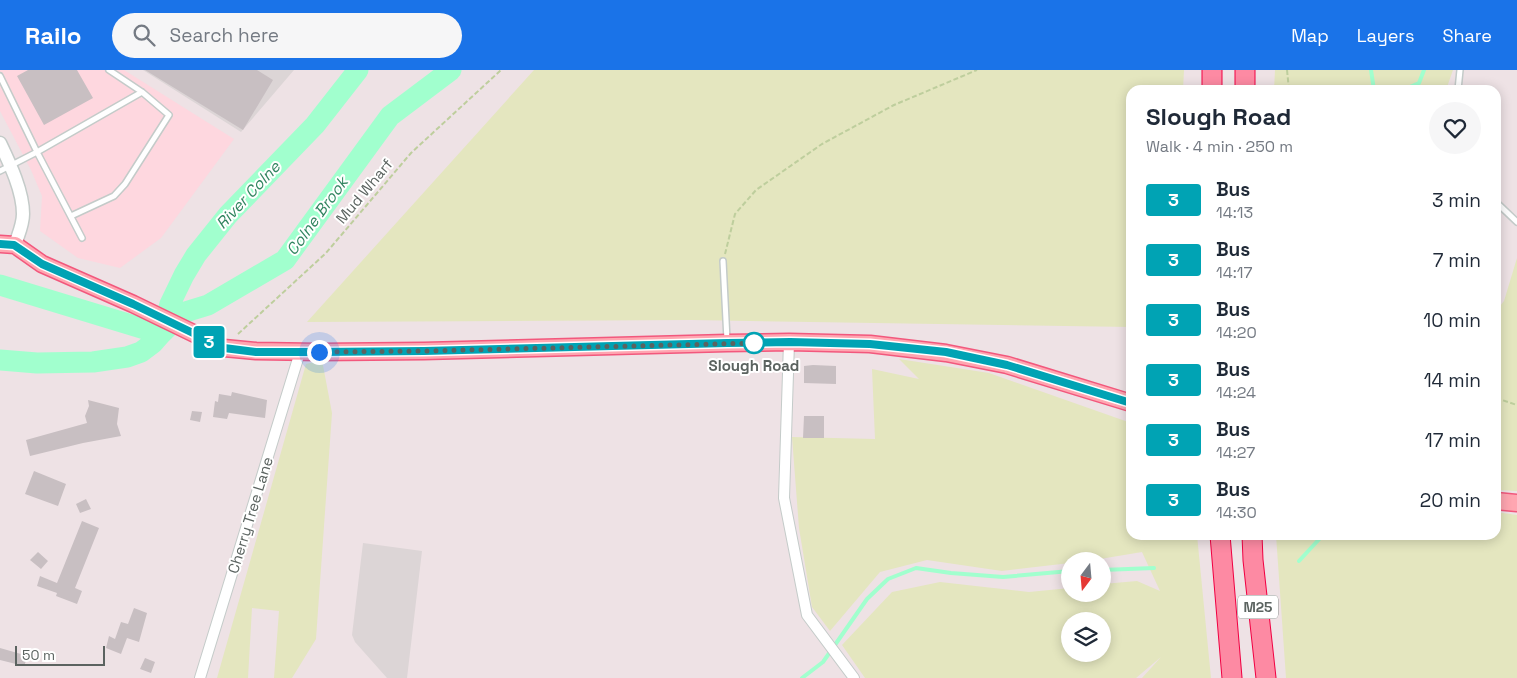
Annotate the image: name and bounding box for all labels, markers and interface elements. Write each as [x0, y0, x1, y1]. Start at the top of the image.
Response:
search box [112, 13, 462, 58]
text: Railo [25, 20, 82, 51]
icon: search [130, 21, 158, 49]
text: Search here [170, 23, 279, 48]
text: Map [1291, 24, 1329, 47]
text: Layers [1357, 24, 1414, 47]
text: Share [1442, 24, 1492, 47]
text: Slough Road [1146, 101, 1291, 132]
button: heart [1429, 102, 1481, 154]
text: Walk · 4 min · 250 m [1146, 136, 1293, 157]
street label: Mud Wharf [331, 154, 397, 227]
water label: River Colne [211, 156, 285, 233]
water label: Colne Brook [281, 171, 354, 259]
text: Bus [1216, 177, 1250, 202]
text: 3 [1168, 188, 1179, 211]
text: 3 min [1432, 188, 1481, 213]
text: 14:13 [1216, 202, 1253, 223]
text: Bus [1216, 237, 1250, 262]
text: 3 [1168, 248, 1179, 271]
text: 7 min [1433, 248, 1481, 273]
text: 14:17 [1216, 262, 1252, 283]
text: Bus [1216, 297, 1250, 322]
text: 3 [1168, 308, 1179, 331]
text: 10 min [1423, 308, 1481, 333]
text: 14:20 [1216, 322, 1257, 343]
line badge: 3 [193, 326, 225, 358]
text: 3 [204, 330, 214, 353]
marker: Slough Road [743, 332, 765, 354]
your location [307, 340, 332, 365]
place label: Slough Road [709, 356, 799, 375]
text: Bus [1216, 357, 1250, 382]
text: 3 [1168, 368, 1179, 391]
text: 14 min [1424, 368, 1481, 393]
text: 14:24 [1216, 382, 1256, 403]
text: Bus [1216, 417, 1250, 442]
text: 3 [1168, 428, 1179, 451]
text: 17 min [1425, 428, 1481, 453]
text: 14:27 [1216, 442, 1255, 463]
street label: Cherry Tree Lane [223, 454, 277, 576]
text: Bus [1216, 477, 1250, 502]
text: 3 [1168, 488, 1179, 511]
text: 20 min [1420, 488, 1481, 513]
text: 14:30 [1216, 502, 1257, 523]
north arrow [1061, 552, 1111, 602]
map controls [1061, 552, 1111, 662]
road number: M25 [1238, 596, 1278, 618]
button: layers [1061, 612, 1111, 662]
scale bar [15, 643, 105, 666]
text: 50 m [22, 646, 55, 664]

